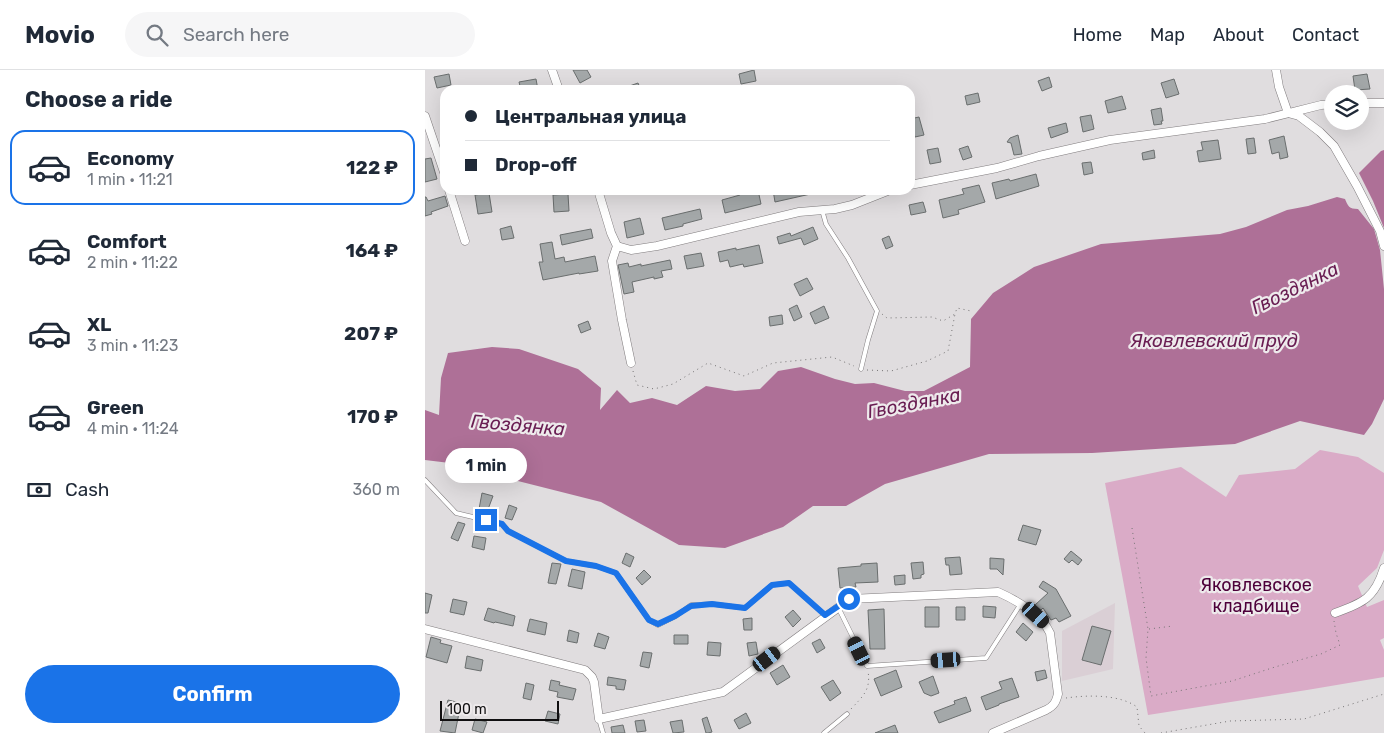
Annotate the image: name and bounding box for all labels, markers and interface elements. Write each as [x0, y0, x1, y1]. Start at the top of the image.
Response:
search box [125, 12, 475, 57]
text: Movio [25, 21, 95, 49]
icon: search [143, 21, 171, 49]
text: Search here [183, 23, 289, 46]
text: Home [1073, 24, 1122, 46]
text: Map [1150, 24, 1185, 46]
text: About [1213, 24, 1264, 46]
text: Contact [1292, 24, 1359, 46]
map controls [1324, 85, 1369, 130]
button: layers [1324, 85, 1369, 130]
text: Choose a ride [25, 86, 172, 113]
text: Центральная улица [495, 105, 686, 128]
icon: car [27, 145, 72, 190]
text: Economy [87, 147, 174, 170]
text: Drop-off [495, 153, 577, 176]
text: 122 ₽ [346, 156, 398, 179]
text: 1 min · 11:21 [87, 170, 173, 189]
icon: car [27, 228, 72, 273]
text: Comfort [87, 230, 167, 253]
text: 164 ₽ [345, 239, 398, 262]
text: 2 min · 11:22 [87, 253, 178, 272]
water label: Гвоздянка [1248, 257, 1342, 319]
icon: car [27, 311, 72, 356]
text: XL [87, 313, 111, 336]
text: 207 ₽ [344, 322, 398, 345]
water label: Яковлевский пруд [1130, 329, 1298, 352]
text: 3 min · 11:23 [87, 336, 178, 355]
water label: Гвоздянка [866, 383, 962, 423]
icon: car [27, 394, 72, 439]
text: Green [87, 396, 144, 419]
text: 170 ₽ [347, 405, 398, 428]
water label: Гвоздянка [470, 409, 566, 441]
text: 4 min · 11:24 [87, 419, 179, 438]
callout: 1 min [445, 448, 527, 482]
text: 1 min [466, 456, 506, 475]
icon: cash [25, 476, 53, 504]
text: Cash [65, 478, 109, 501]
text: 360 m [352, 480, 400, 499]
route end [475, 509, 497, 531]
park label: Яковлевское кладбище [1200, 574, 1312, 617]
route start [838, 588, 860, 610]
car [1019, 599, 1052, 631]
car [845, 634, 872, 668]
car [750, 644, 783, 674]
car [930, 651, 961, 669]
button: Confirm [25, 665, 400, 723]
scale bar [440, 698, 559, 721]
text: 100 m [447, 701, 487, 718]

